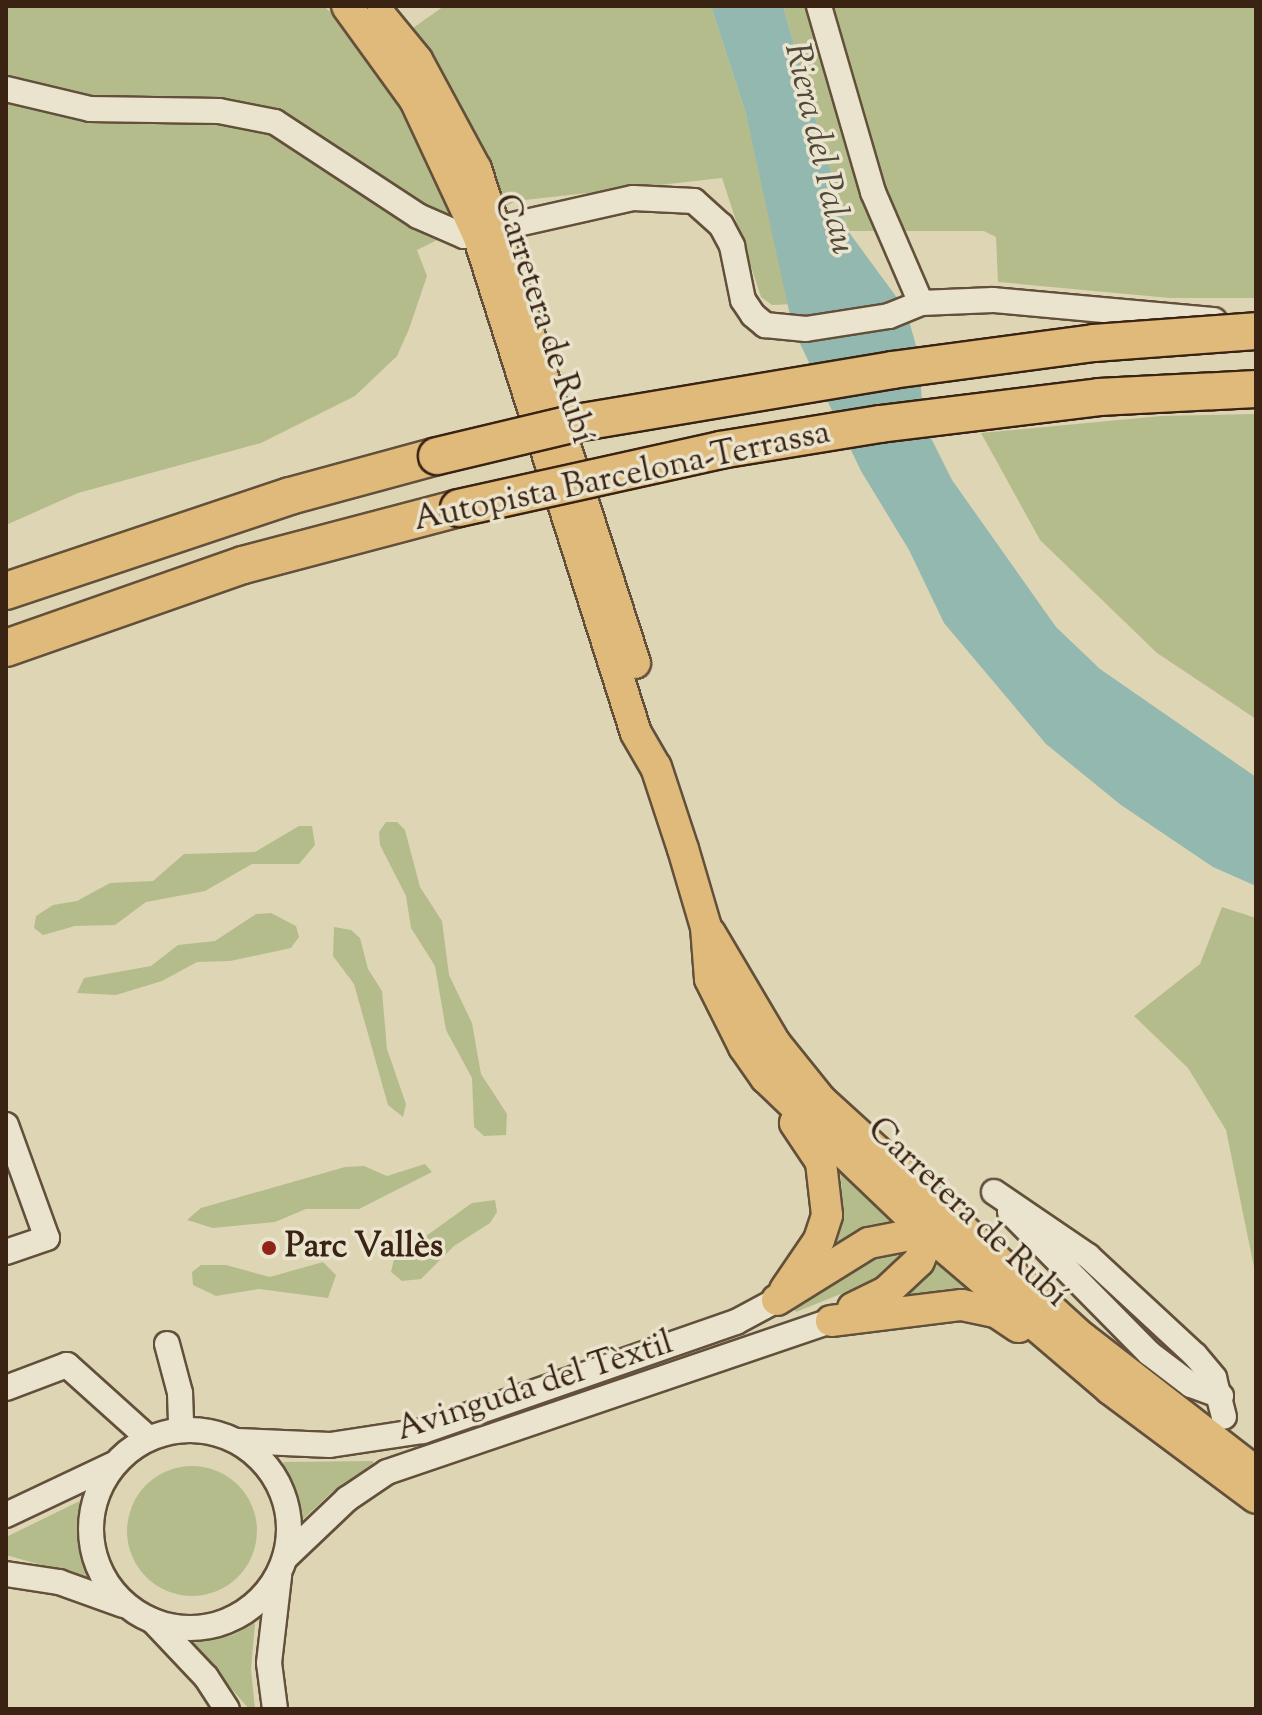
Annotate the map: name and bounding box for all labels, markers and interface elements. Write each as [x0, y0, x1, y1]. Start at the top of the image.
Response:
water label: Riera del Palau [773, 39, 863, 259]
street label: Carretera de Rubí [484, 189, 602, 449]
street label: Autopista Barcelona-Terrassa [410, 413, 834, 541]
street label: Carretera de Rubí [858, 1110, 1076, 1316]
place label: Parc Vallès [285, 1228, 443, 1268]
marker: Parc Vallès [260, 1239, 278, 1257]
street label: Avinguda del Tèxtil [392, 1323, 678, 1451]

